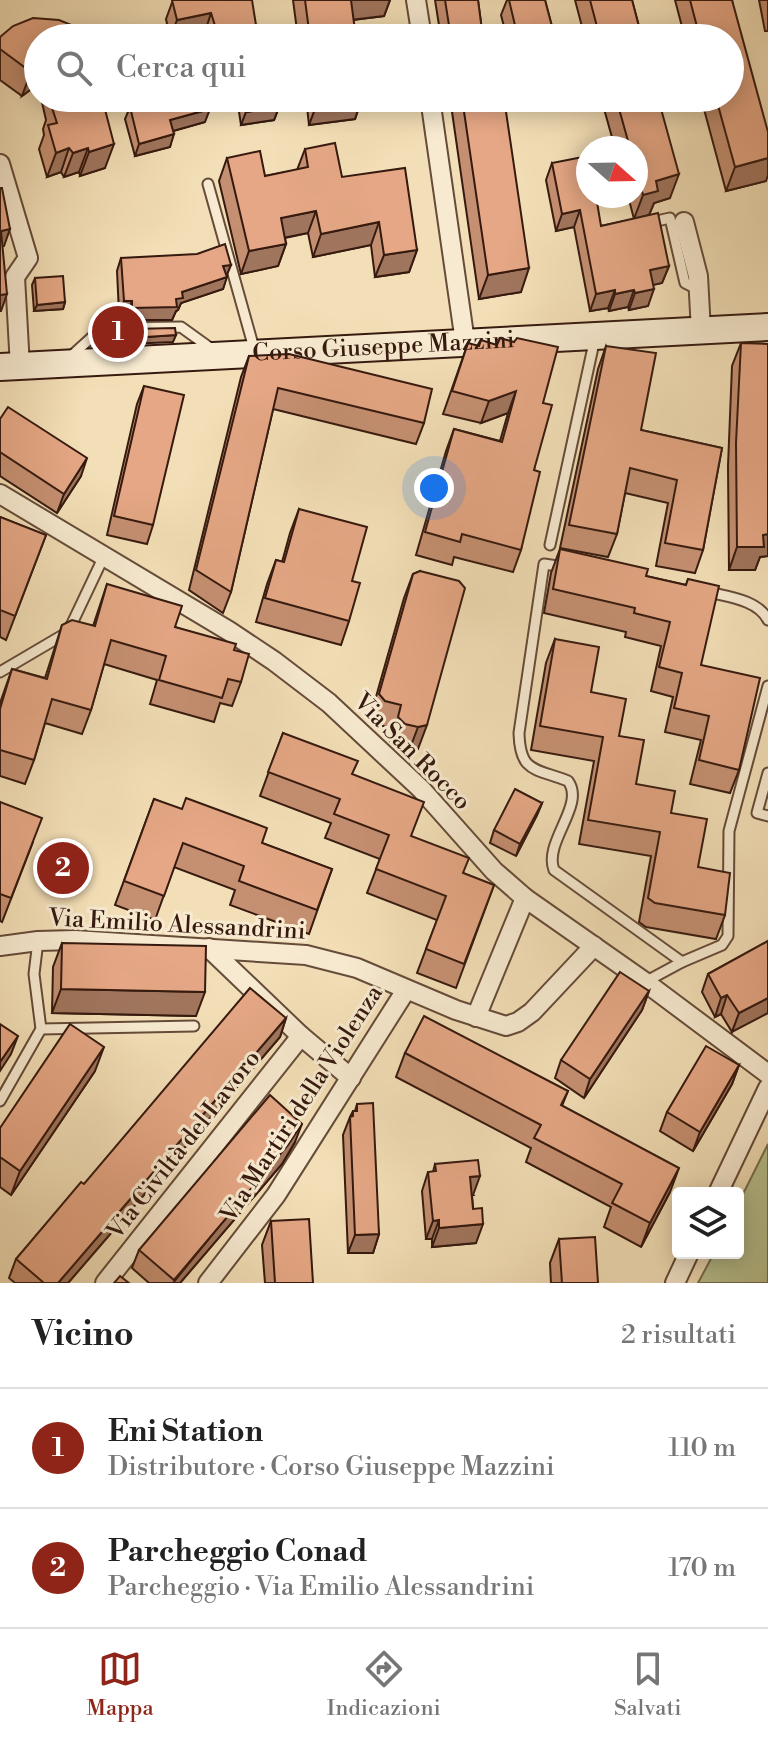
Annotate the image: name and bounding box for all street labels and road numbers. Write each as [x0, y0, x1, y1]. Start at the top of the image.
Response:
street label: Corso Giuseppe Mazzini [252, 325, 516, 369]
street label: Via San Rocco [346, 686, 477, 817]
street label: Via Emilio Alessandrini [47, 903, 306, 947]
street label: Via Martiri della Violenza [214, 979, 390, 1229]
street label: Via Civiltà del Lavoro [100, 1044, 267, 1247]

